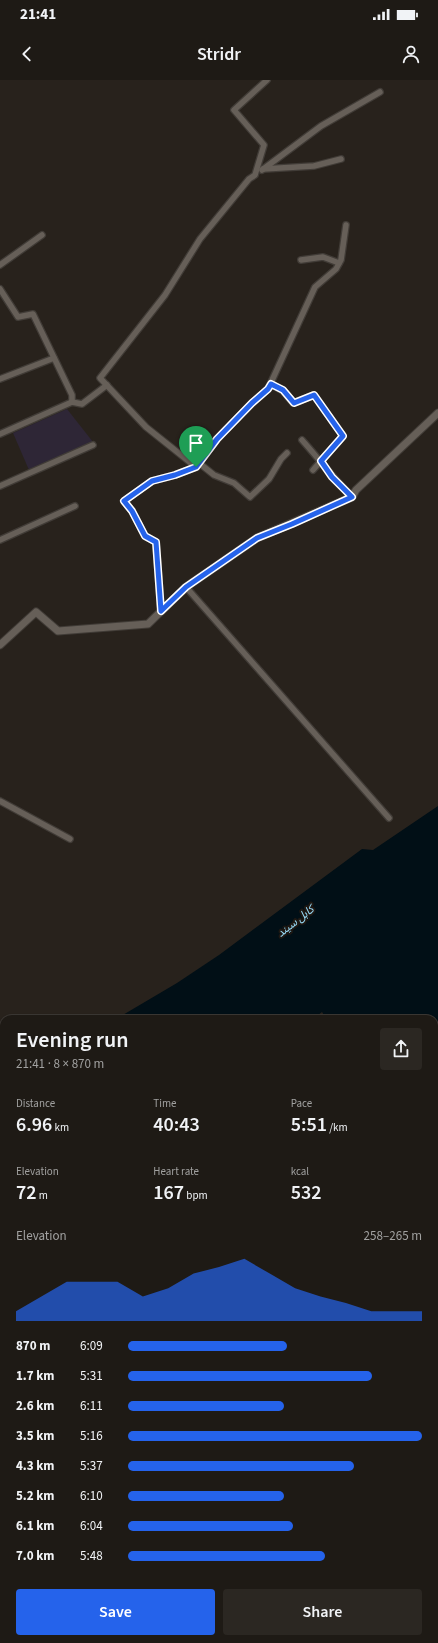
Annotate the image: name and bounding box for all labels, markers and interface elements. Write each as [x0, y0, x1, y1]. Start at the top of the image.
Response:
text: 21:41 [20, 4, 56, 25]
text: Stridr [197, 42, 241, 67]
icon: back [16, 43, 38, 65]
icon: person [400, 43, 422, 65]
pin [179, 426, 213, 467]
icon: arrive [185, 432, 207, 454]
water label: کابل سيند [274, 901, 319, 941]
text: Evening run [16, 1024, 129, 1056]
button: share [380, 1028, 422, 1070]
text: 21:41 · 8 × 870 m [16, 1055, 104, 1073]
text: Distance [16, 1096, 55, 1111]
text: Time [153, 1096, 177, 1111]
text: Pace [291, 1096, 312, 1111]
text: 6.96 [16, 1111, 52, 1139]
text: 40:43 [153, 1111, 200, 1139]
text: 5:51 [291, 1111, 327, 1139]
text: km [52, 1120, 69, 1135]
text: /km [327, 1120, 348, 1135]
text: Elevation [16, 1164, 59, 1179]
text: Heart rate [153, 1164, 199, 1179]
text: kcal [291, 1164, 309, 1179]
text: 72 [16, 1179, 37, 1207]
text: 167 [153, 1179, 184, 1207]
text: 532 [291, 1179, 321, 1207]
text: m [37, 1188, 48, 1203]
text: bpm [184, 1188, 208, 1203]
text: Elevation [16, 1227, 67, 1245]
text: 258–265 m [364, 1227, 422, 1245]
text: 870 m [16, 1337, 50, 1355]
text: 6:09 [80, 1337, 103, 1355]
text: 1.7 km [16, 1367, 55, 1385]
text: 5:31 [80, 1367, 103, 1385]
text: 2.6 km [16, 1397, 55, 1415]
text: 6:11 [80, 1397, 103, 1415]
text: 3.5 km [16, 1427, 55, 1445]
text: 5:16 [80, 1427, 103, 1445]
text: 4.3 km [16, 1457, 55, 1475]
text: 5:37 [80, 1457, 103, 1475]
text: 5.2 km [16, 1487, 55, 1505]
text: 6:10 [80, 1487, 103, 1505]
text: 6.1 km [16, 1517, 55, 1535]
text: 6:04 [80, 1517, 103, 1535]
text: 7.0 km [16, 1547, 55, 1565]
text: 5:48 [80, 1547, 103, 1565]
button: Save [16, 1589, 215, 1635]
button: Share [223, 1589, 422, 1635]

